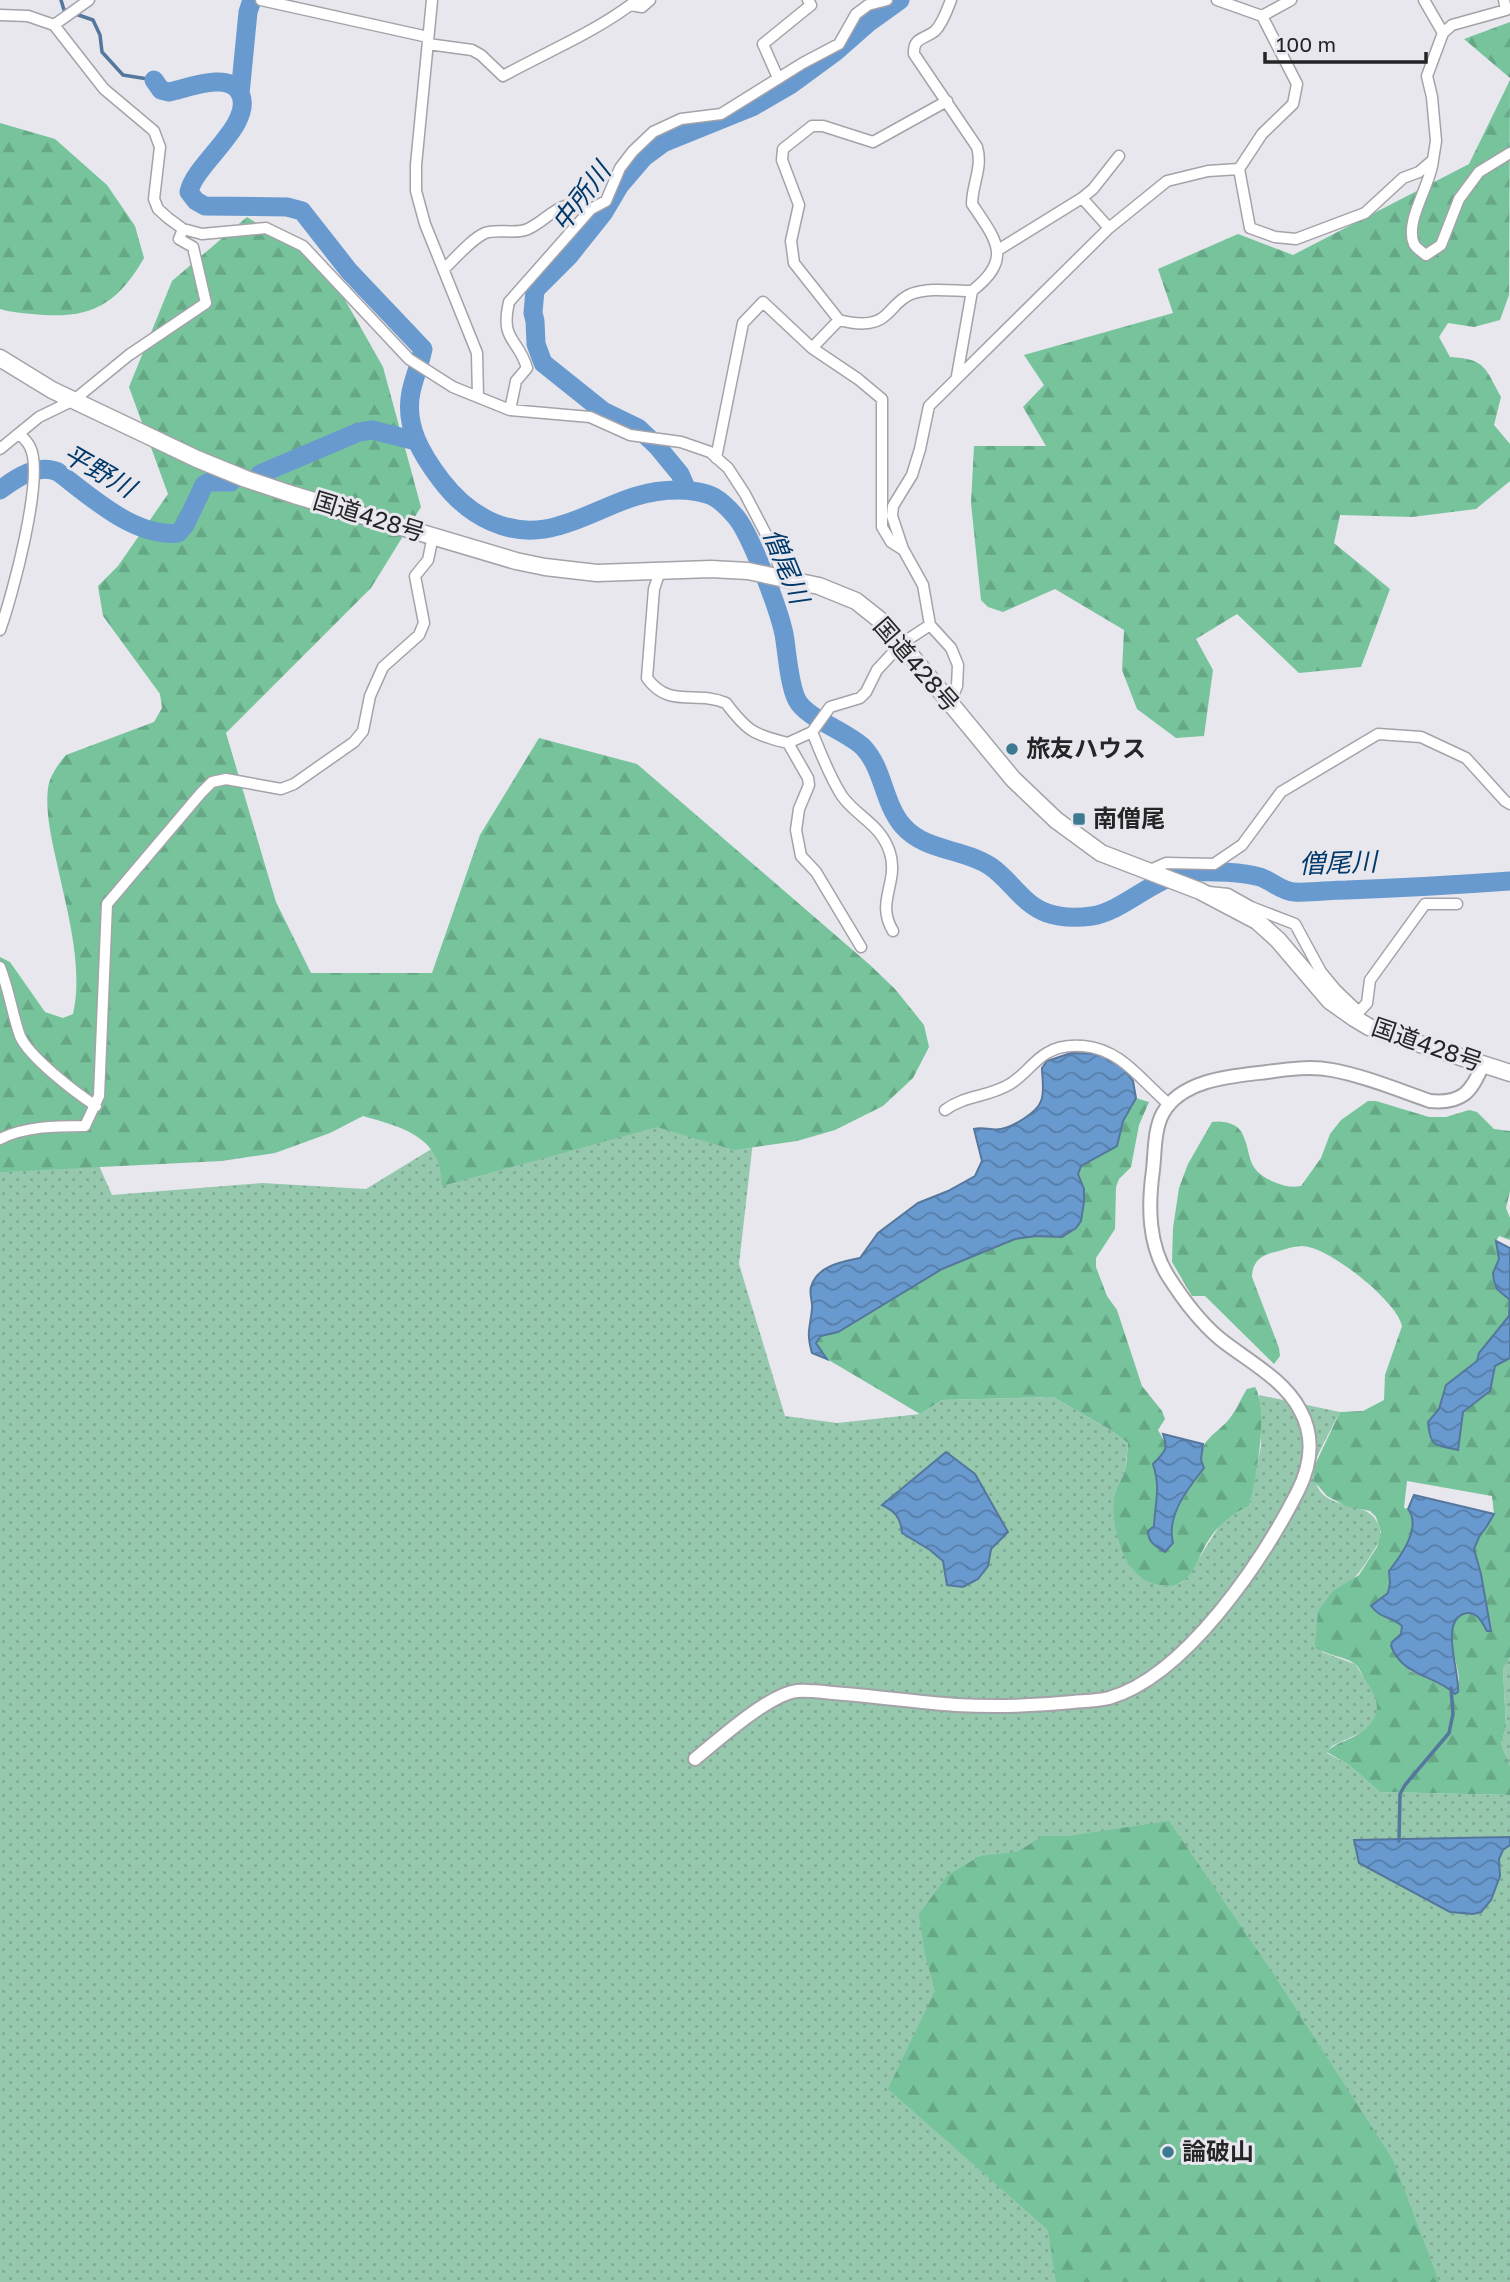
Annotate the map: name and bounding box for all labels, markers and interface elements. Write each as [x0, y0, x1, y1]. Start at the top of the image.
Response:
scale bar [1265, 21, 1426, 65]
text: 100 m [1276, 31, 1336, 57]
water label: 中所川 [545, 154, 618, 237]
water label: 平野川 [58, 438, 143, 505]
street label: 国道428号 [310, 485, 429, 546]
water label: 僧尾川 [757, 524, 817, 611]
street label: 国道428号 [868, 611, 966, 717]
place label: 旅友ハウス [1026, 733, 1146, 762]
marker: 旅友ハウス [1004, 741, 1020, 757]
place label: 南僧尾 [1093, 803, 1165, 832]
marker: 南僧尾 [1071, 811, 1087, 827]
water label: 僧尾川 [1298, 846, 1380, 879]
street label: 国道428号 [1368, 1011, 1487, 1076]
place label: 論破山 [1182, 2136, 1254, 2165]
marker: 論破山 [1160, 2144, 1176, 2160]

